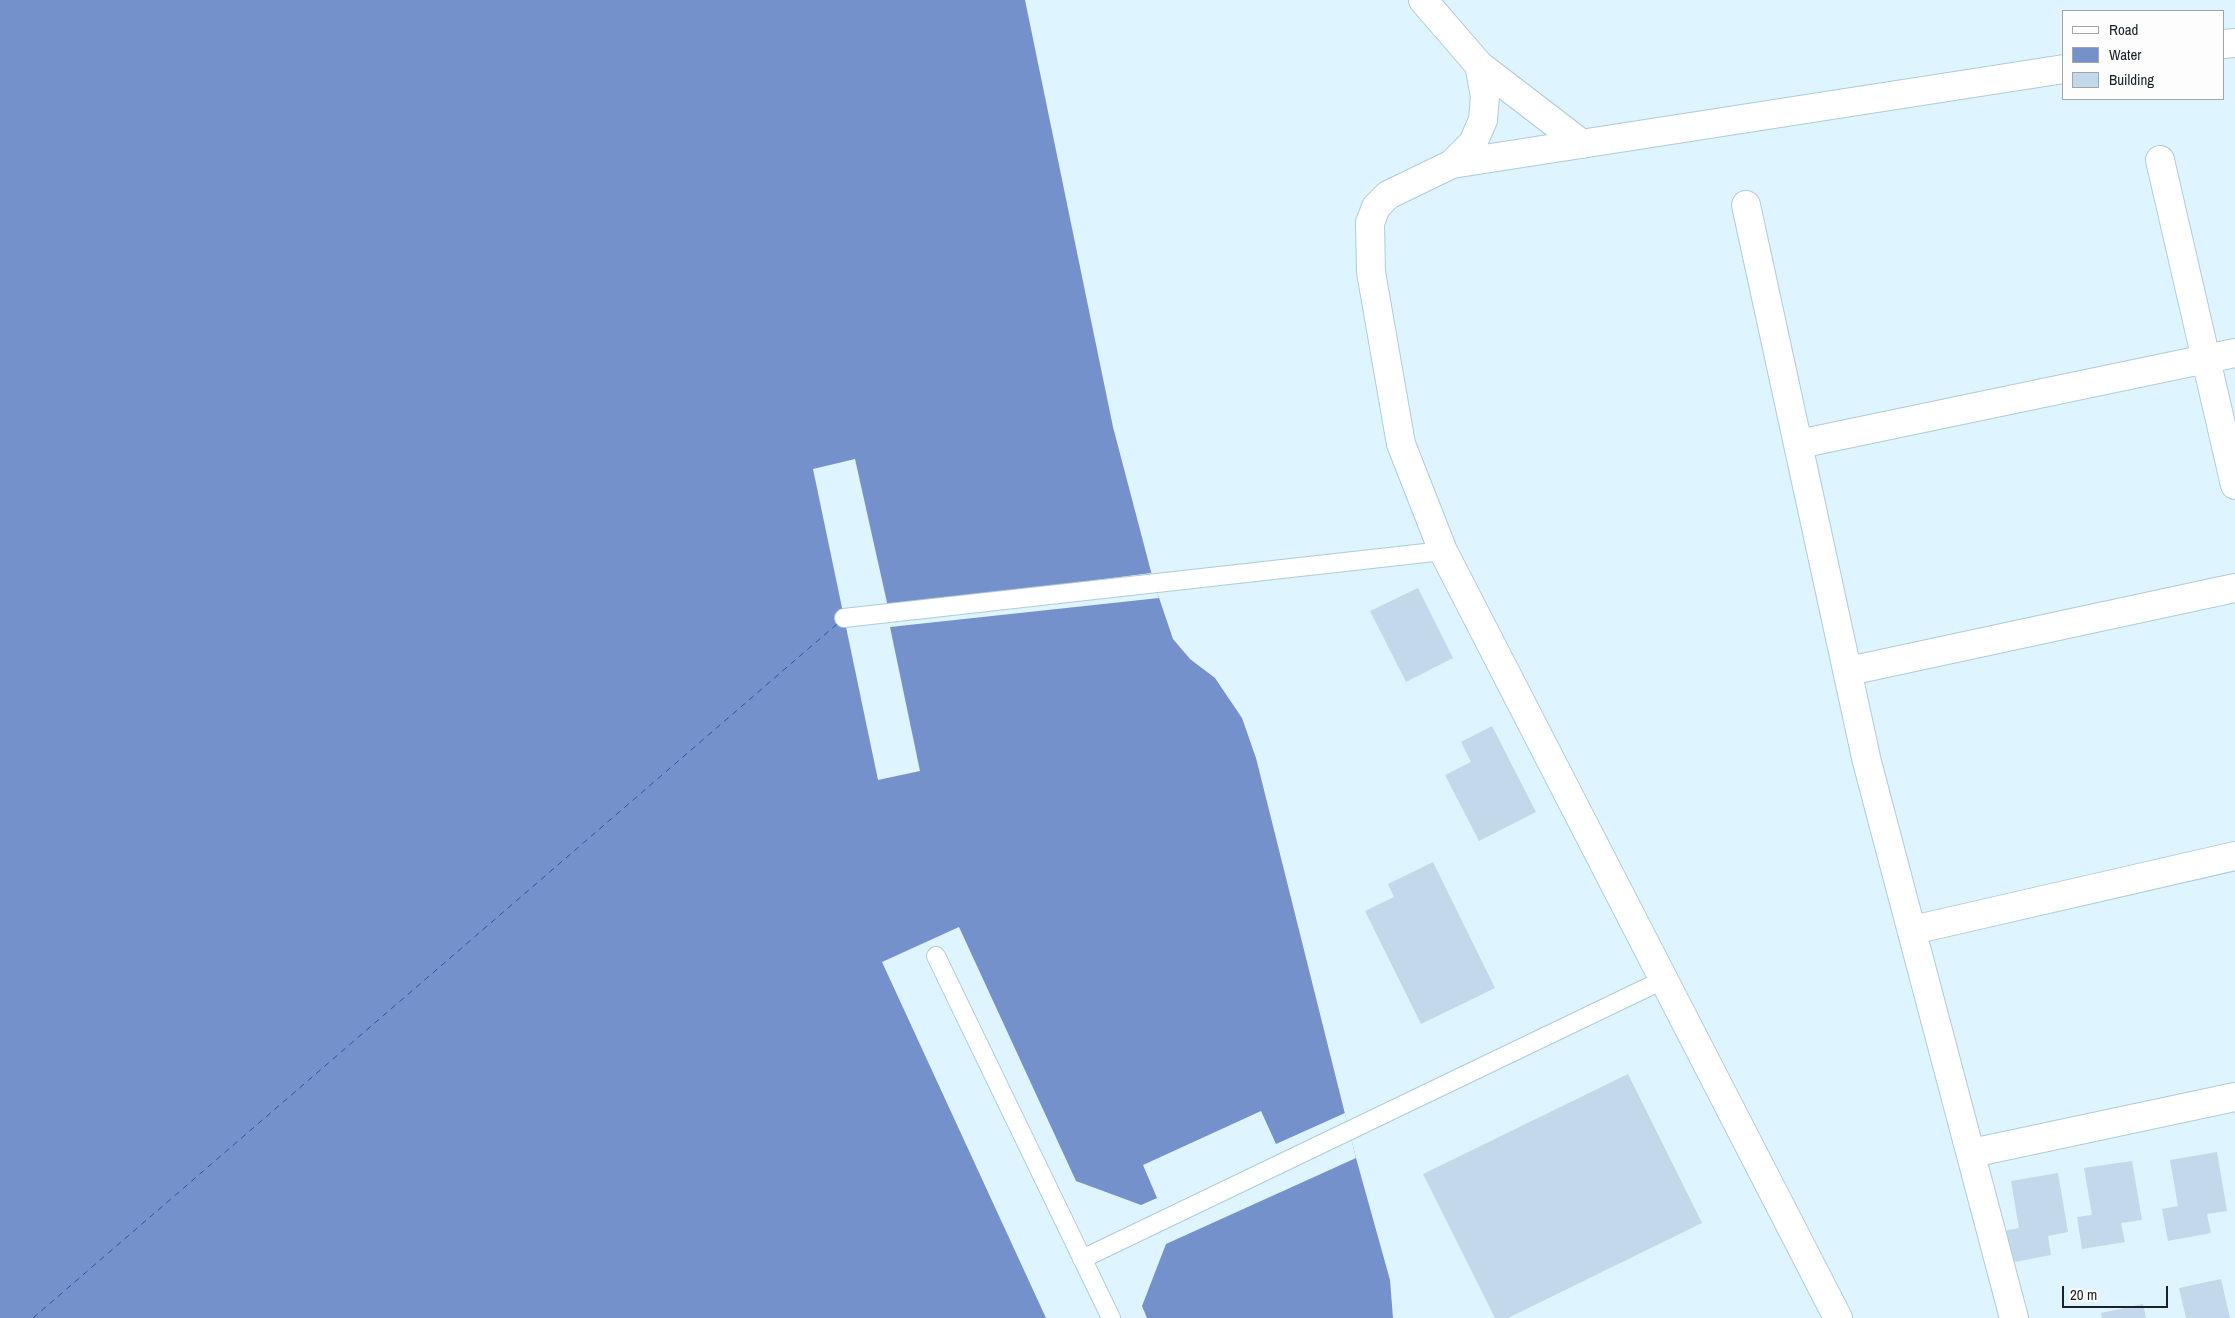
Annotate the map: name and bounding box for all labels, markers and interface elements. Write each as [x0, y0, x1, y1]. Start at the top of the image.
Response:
legend [2062, 10, 2225, 100]
text: Road [2109, 19, 2138, 40]
text: Water [2109, 44, 2141, 65]
text: Building [2109, 69, 2154, 90]
scale bar [2065, 1276, 2171, 1308]
text: 20 m [2070, 1284, 2097, 1305]

